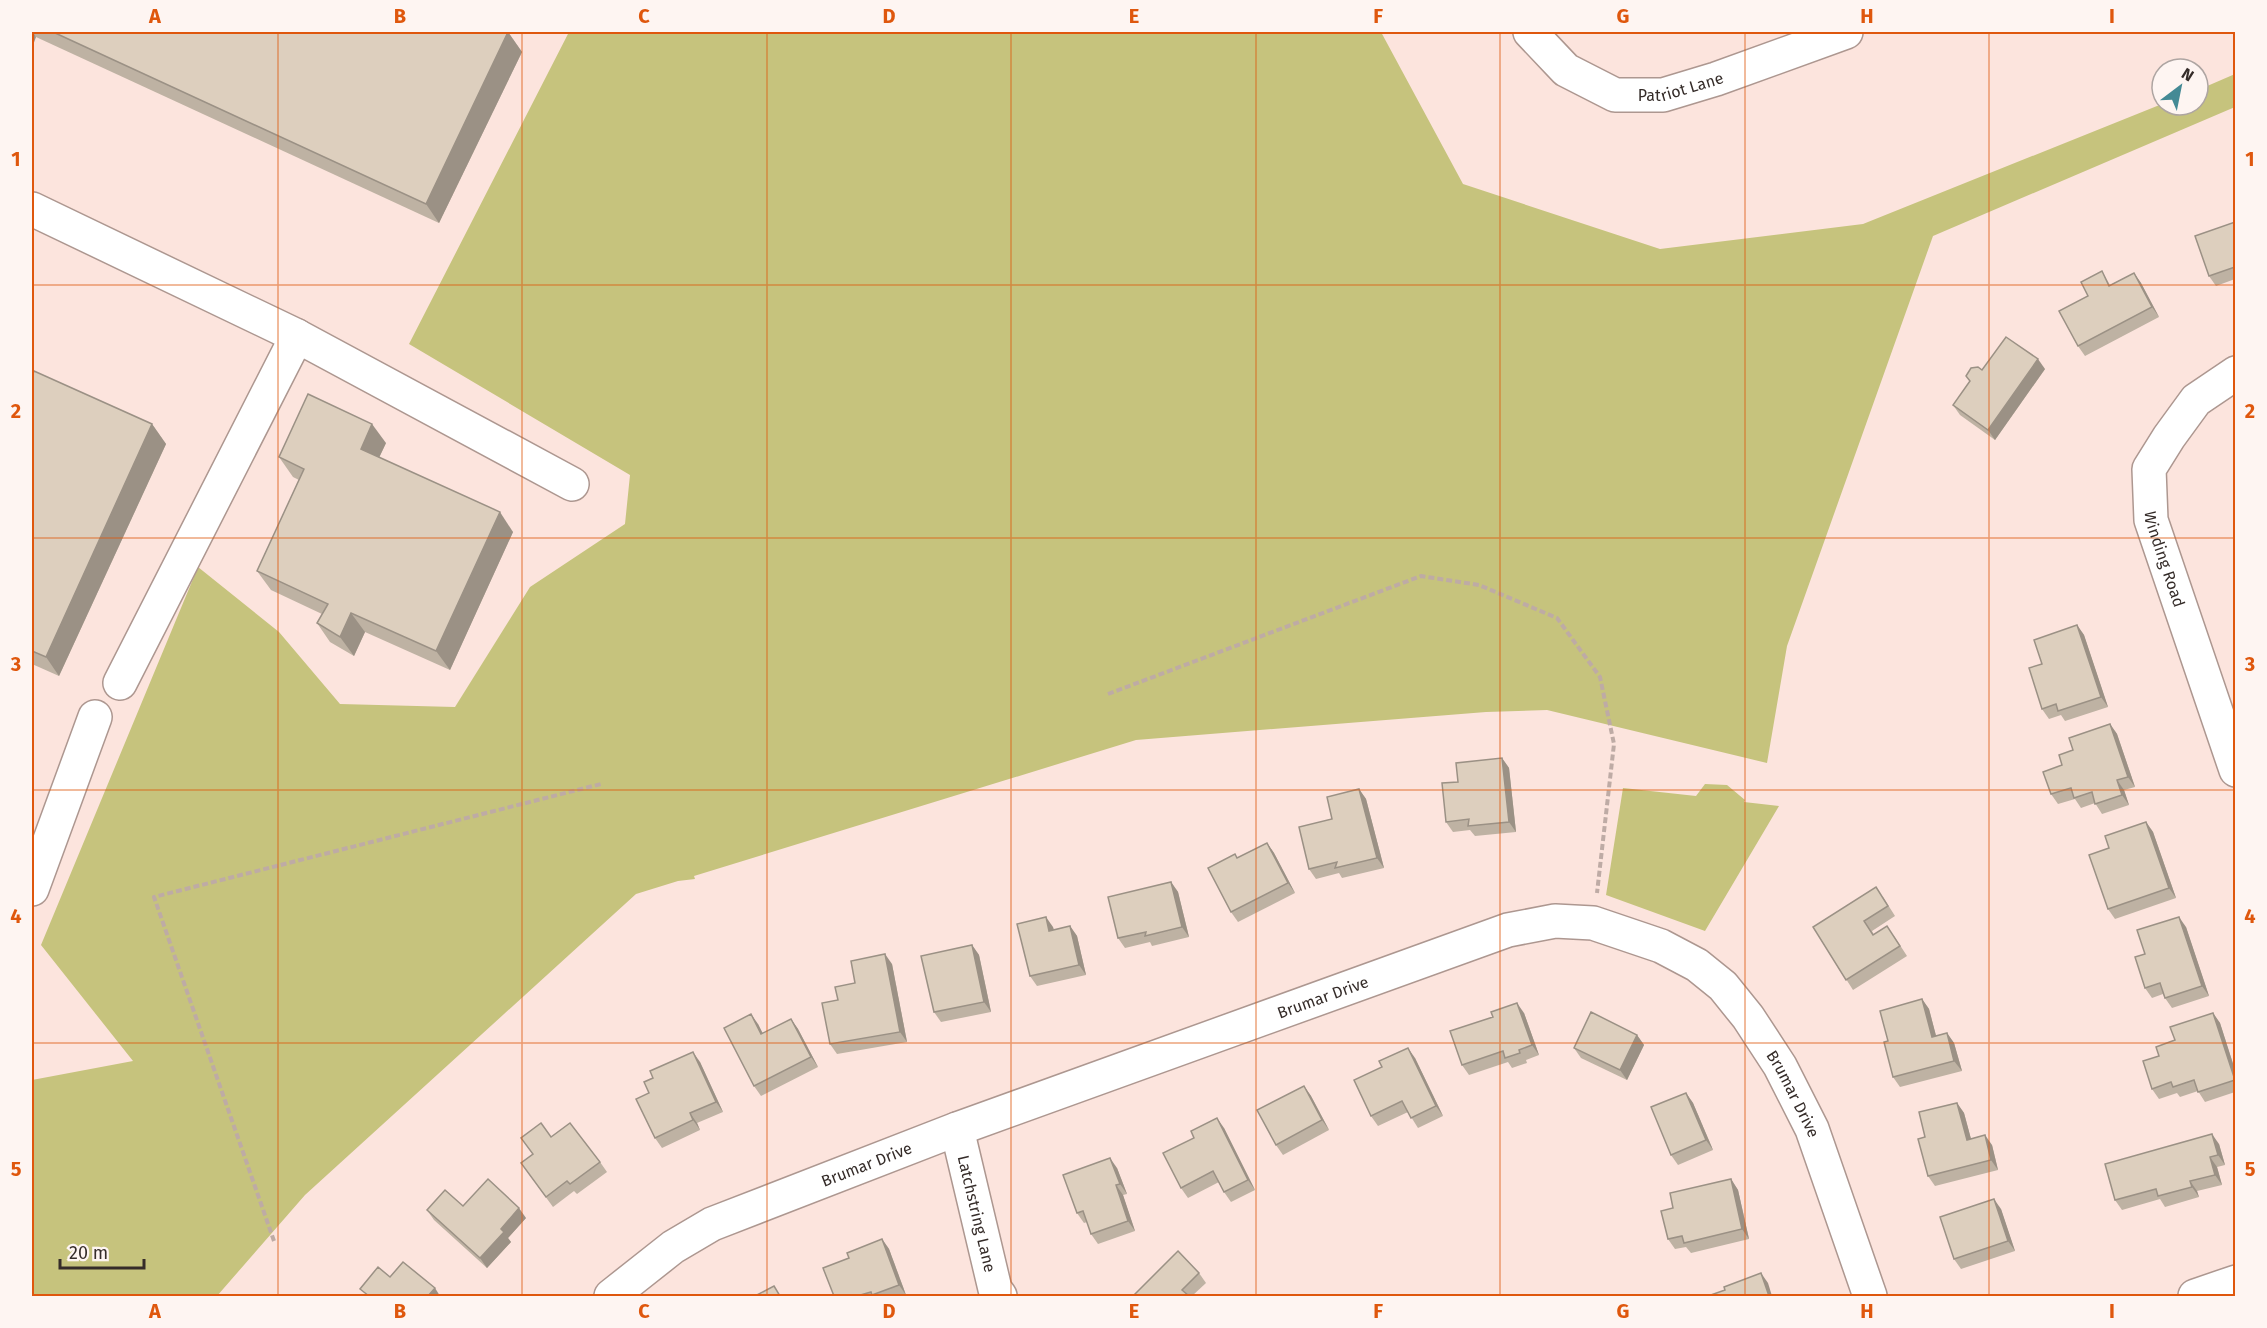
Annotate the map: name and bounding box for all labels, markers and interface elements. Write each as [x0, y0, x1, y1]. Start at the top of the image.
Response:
text: A [148, 4, 162, 28]
text: B [394, 4, 406, 28]
text: C [638, 4, 650, 28]
text: D [882, 4, 896, 28]
text: E [1129, 4, 1139, 28]
text: F [1373, 4, 1383, 28]
text: G [1617, 4, 1629, 28]
text: H [1860, 4, 1874, 28]
text: I [2109, 4, 2115, 28]
north arrow [2150, 57, 2210, 117]
text: N [2178, 64, 2197, 86]
street label: Patriot Lane [1638, 68, 1726, 105]
text: 1 [11, 147, 21, 171]
text: 1 [2245, 147, 2255, 171]
text: 2 [11, 399, 21, 423]
text: 2 [2245, 399, 2255, 423]
street label: Winding Road [2141, 511, 2189, 609]
text: 3 [10, 652, 21, 676]
text: 3 [2244, 652, 2255, 676]
text: 4 [10, 904, 22, 928]
text: 4 [2244, 904, 2256, 928]
street label: Brumar Drive [1275, 972, 1371, 1022]
street label: Brumar Drive [1763, 1047, 1824, 1140]
street label: Brumar Drive [818, 1138, 915, 1190]
street label: Latchstring Lane [954, 1153, 1000, 1274]
text: 5 [11, 1157, 22, 1181]
text: 5 [2245, 1157, 2256, 1181]
scale bar [60, 1232, 144, 1270]
text: 20 m [69, 1242, 108, 1264]
text: A [148, 1299, 162, 1323]
text: B [394, 1299, 406, 1323]
text: C [638, 1299, 650, 1323]
text: D [882, 1299, 896, 1323]
text: E [1129, 1299, 1139, 1323]
text: F [1373, 1299, 1383, 1323]
text: G [1617, 1299, 1629, 1323]
text: H [1860, 1299, 1874, 1323]
text: I [2109, 1299, 2115, 1323]

